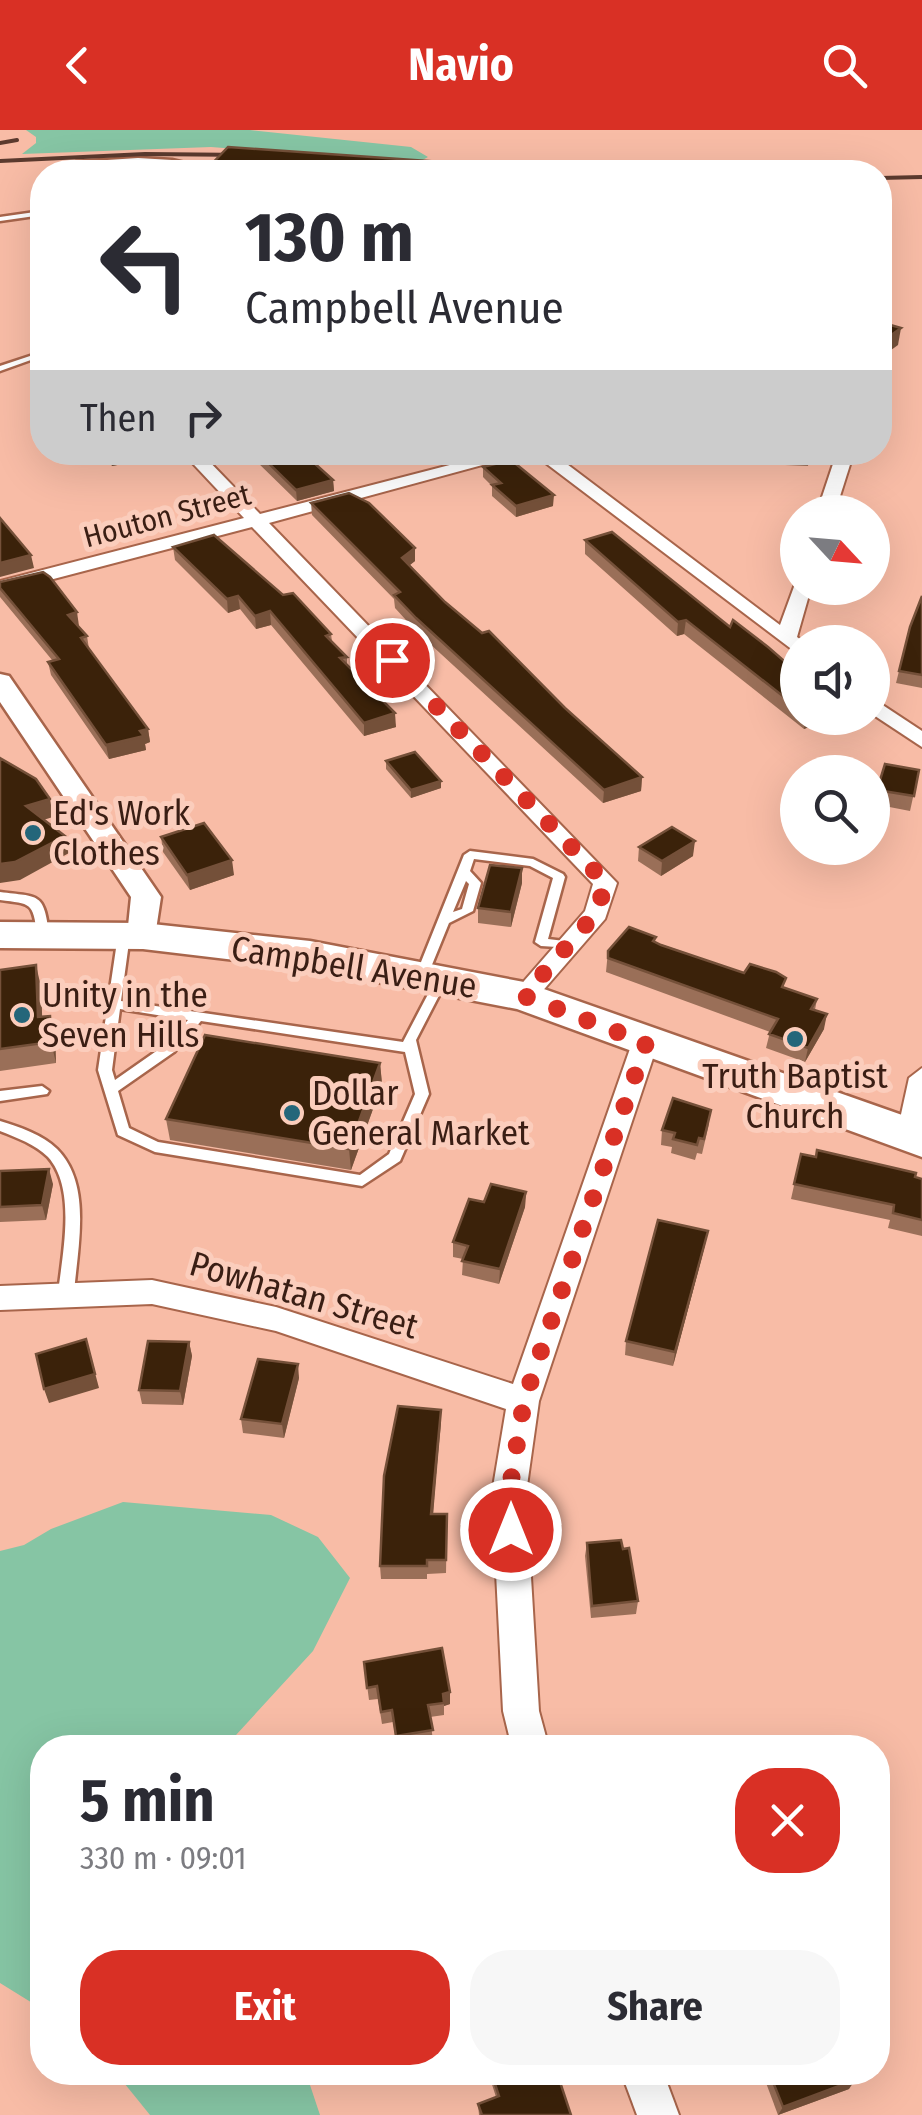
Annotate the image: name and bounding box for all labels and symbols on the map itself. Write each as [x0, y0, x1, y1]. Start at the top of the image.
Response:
street label: Houton Street [80, 476, 255, 556]
north arrow [780, 495, 890, 605]
pin [350, 618, 435, 703]
place label: Ed's Work Clothes [53, 792, 191, 874]
marker: Ed's Work Clothes [22, 822, 44, 844]
street label: Campbell Avenue [228, 927, 480, 1007]
place label: Unity in the Seven Hills [42, 974, 208, 1056]
marker: Unity in the Seven Hills [11, 1004, 33, 1026]
marker: Truth Baptist Church [784, 1028, 806, 1050]
place label: Truth Baptist Church [702, 1055, 888, 1137]
place label: Dollar General Market [312, 1072, 530, 1154]
marker: Dollar General Market [281, 1102, 303, 1124]
street label: Powhatan Street [185, 1242, 423, 1348]
position arrow [459, 1478, 563, 1582]

